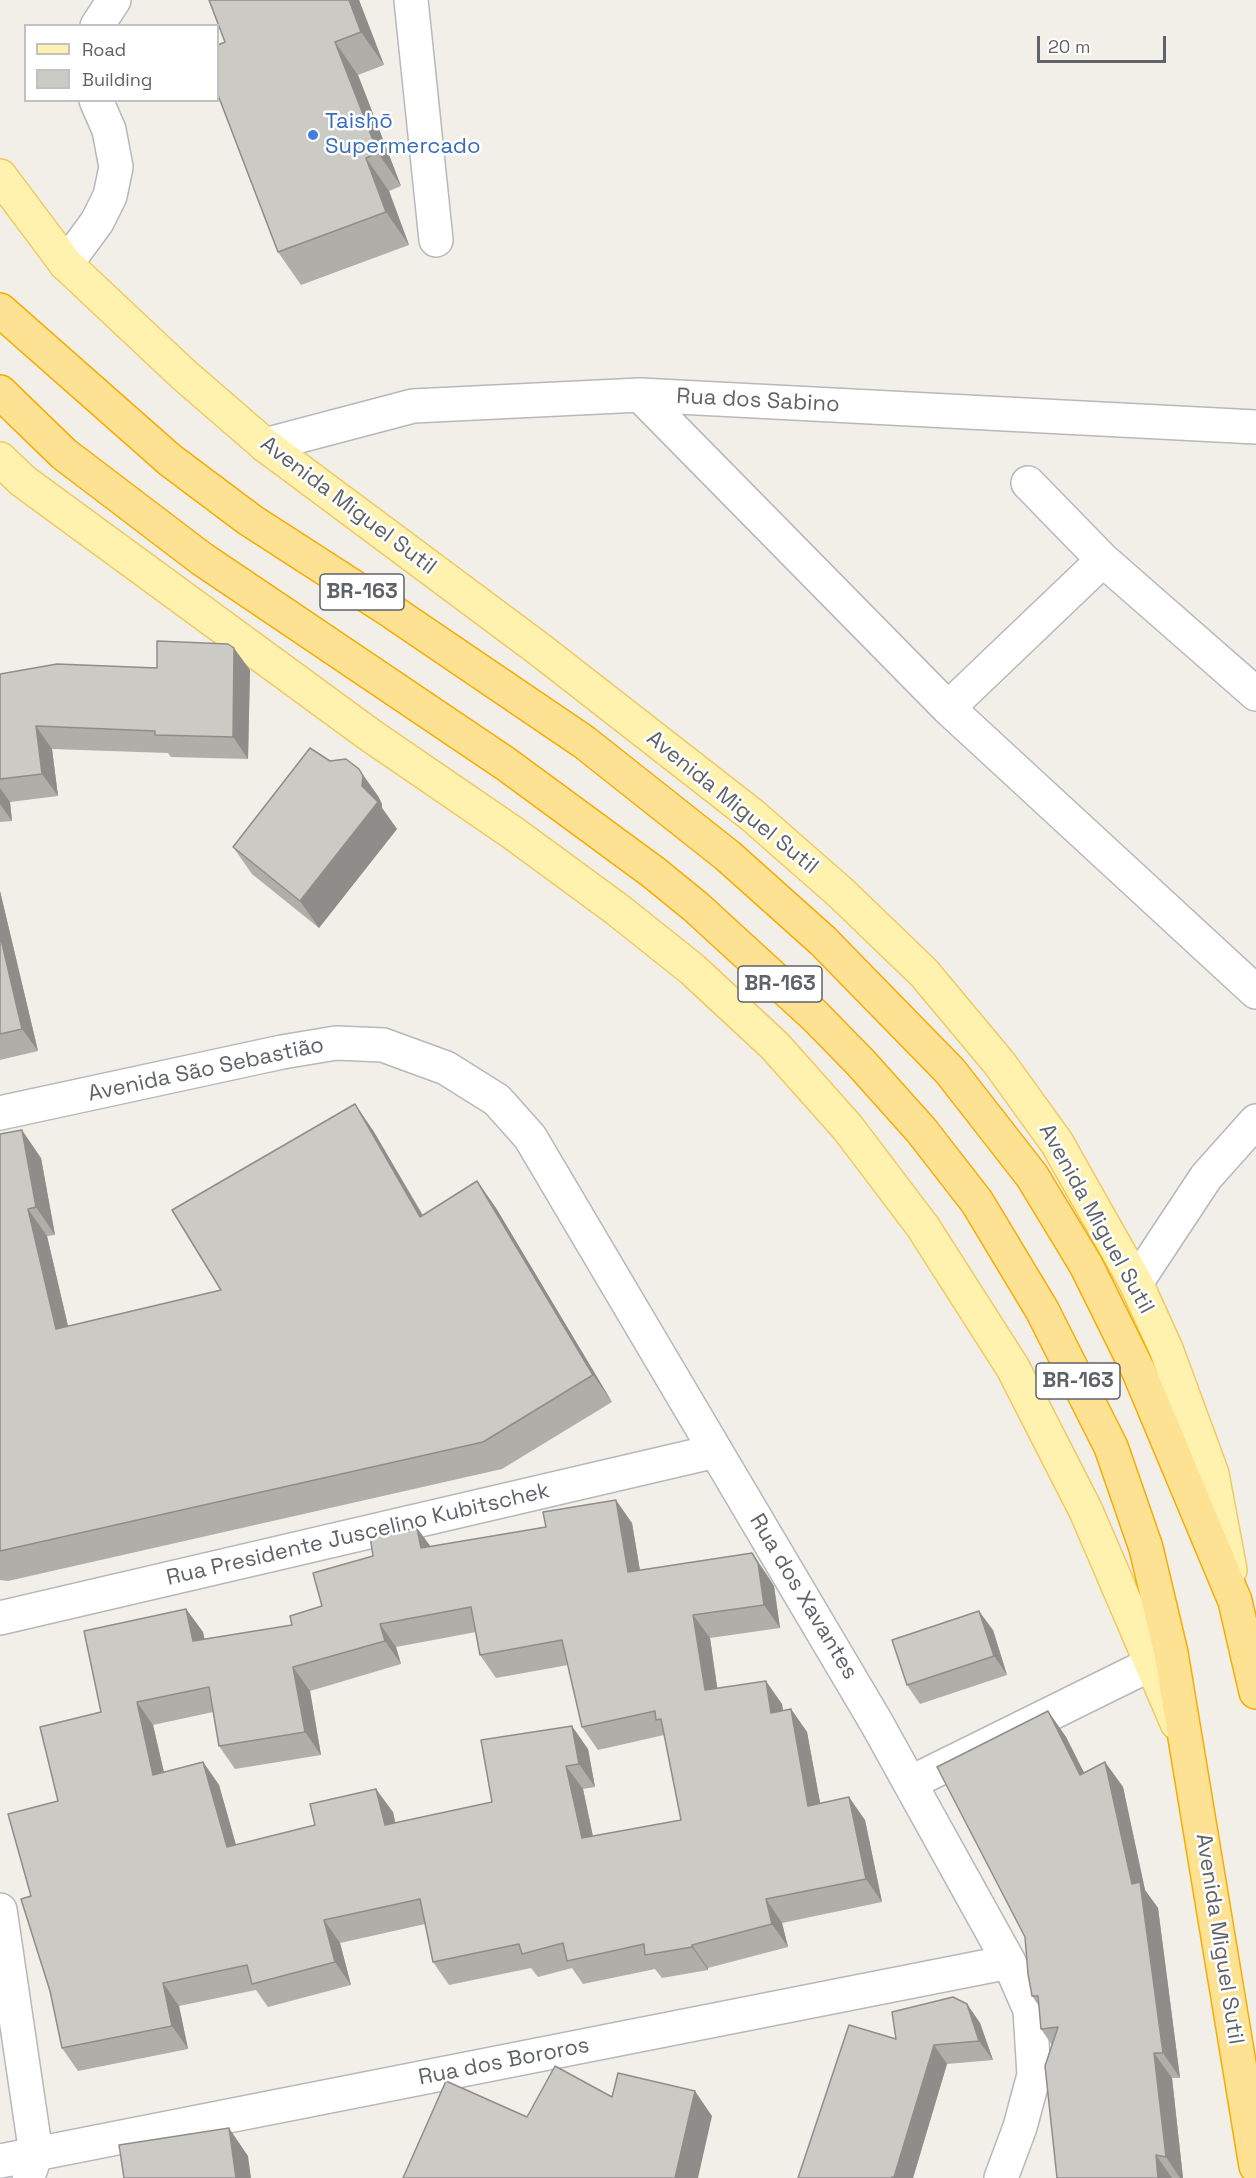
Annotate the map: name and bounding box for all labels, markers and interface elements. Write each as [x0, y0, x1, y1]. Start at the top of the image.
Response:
legend [24, 24, 219, 102]
scale bar [1040, 24, 1169, 62]
text: 20 m [1048, 35, 1091, 58]
text: Road [82, 38, 126, 61]
text: Building [82, 68, 152, 91]
place label: Taishō Supermercado [325, 109, 481, 160]
marker: Taishō Supermercado [306, 128, 320, 142]
street label: Rua dos Sabino [676, 384, 840, 418]
street label: Avenida Miguel Sutil [255, 431, 441, 581]
road number: BR-163 [320, 574, 404, 610]
street label: Avenida Miguel Sutil [641, 726, 823, 880]
road number: BR-163 [738, 966, 822, 1002]
street label: Avenida São Sebastião [86, 1032, 326, 1108]
street label: Avenida Miguel Sutil [1033, 1119, 1159, 1319]
road number: BR-163 [1036, 1363, 1120, 1399]
street label: Rua Presidente Juscelino Kubitschek [164, 1478, 552, 1592]
street label: Rua dos Xavantes [743, 1509, 863, 1685]
street label: Avenida Miguel Sutil [1189, 1832, 1249, 2046]
street label: Rua dos Bororos [416, 2033, 592, 2091]

